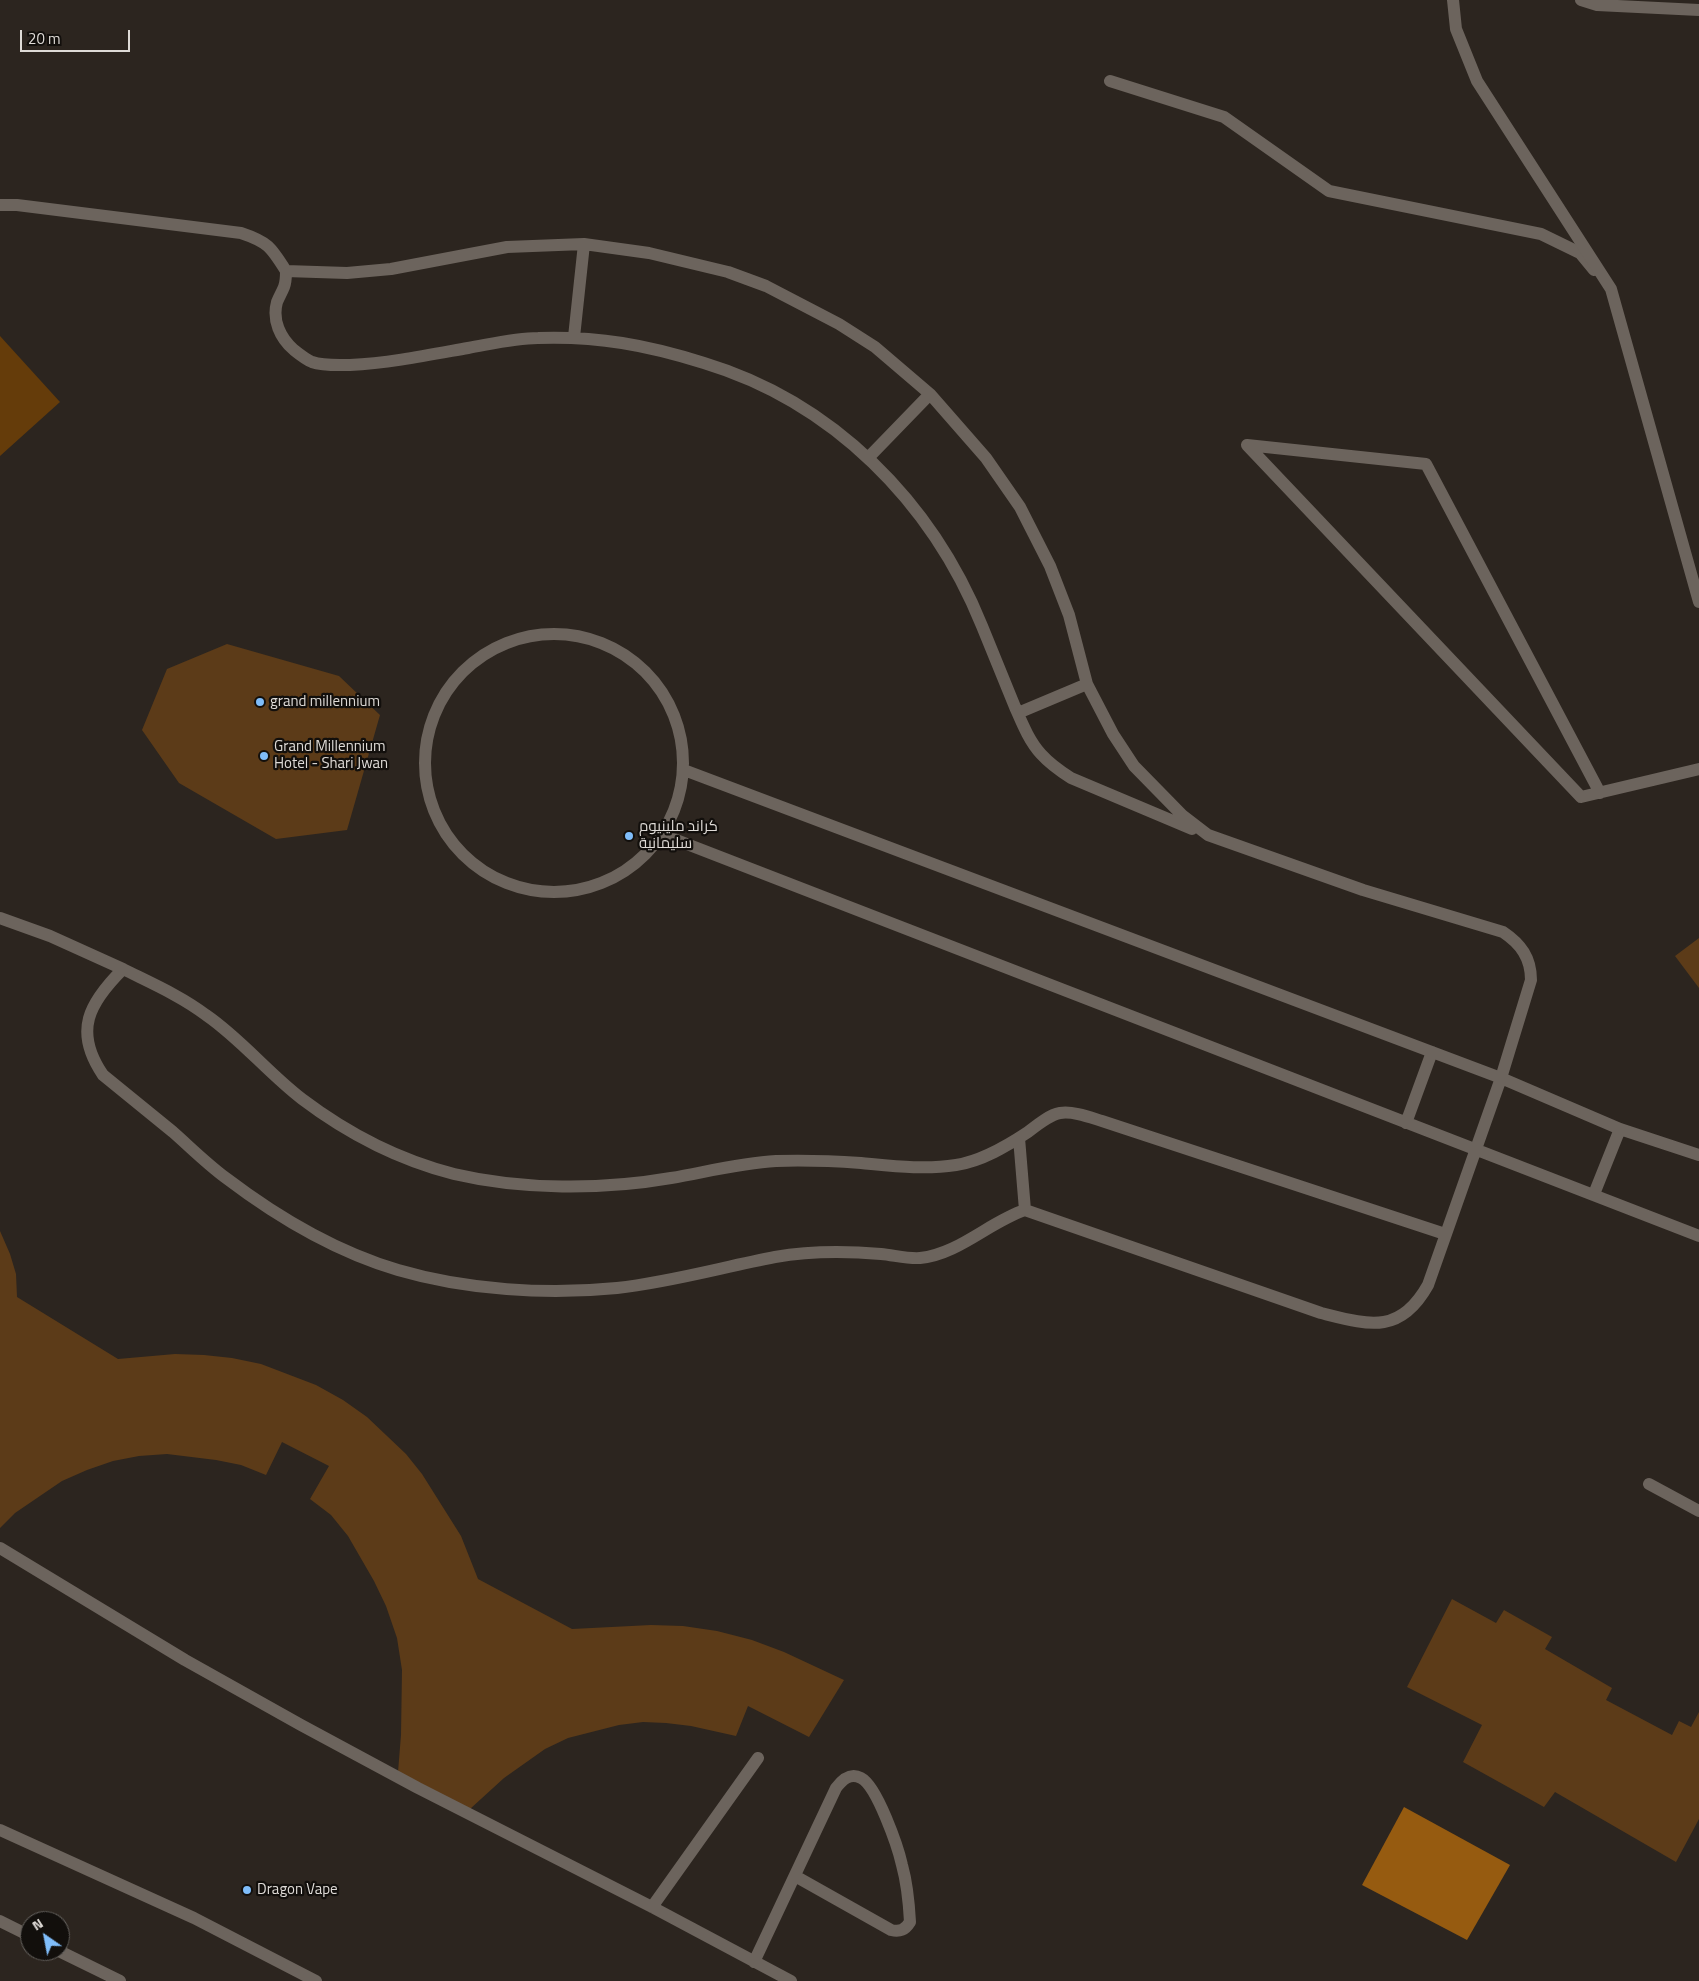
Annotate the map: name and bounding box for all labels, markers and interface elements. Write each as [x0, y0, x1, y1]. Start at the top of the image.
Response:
scale bar [22, 20, 132, 52]
text: 20 m [28, 27, 61, 50]
place label: grand millennium [270, 693, 380, 711]
marker: grand millennium [254, 696, 266, 708]
place label: Grand Millennium Hotel - Shari Jwan [274, 738, 388, 773]
marker: Grand Millennium Hotel - Shari Jwan [258, 750, 270, 762]
place label: كراند ملينيوم سليمانية [639, 818, 718, 853]
marker: كراند ملينيوم سليمانية [623, 830, 635, 842]
place label: Dragon Vape [257, 1881, 338, 1899]
marker: Dragon Vape [241, 1884, 253, 1896]
north arrow [20, 1911, 70, 1961]
text: N [27, 1912, 47, 1935]

